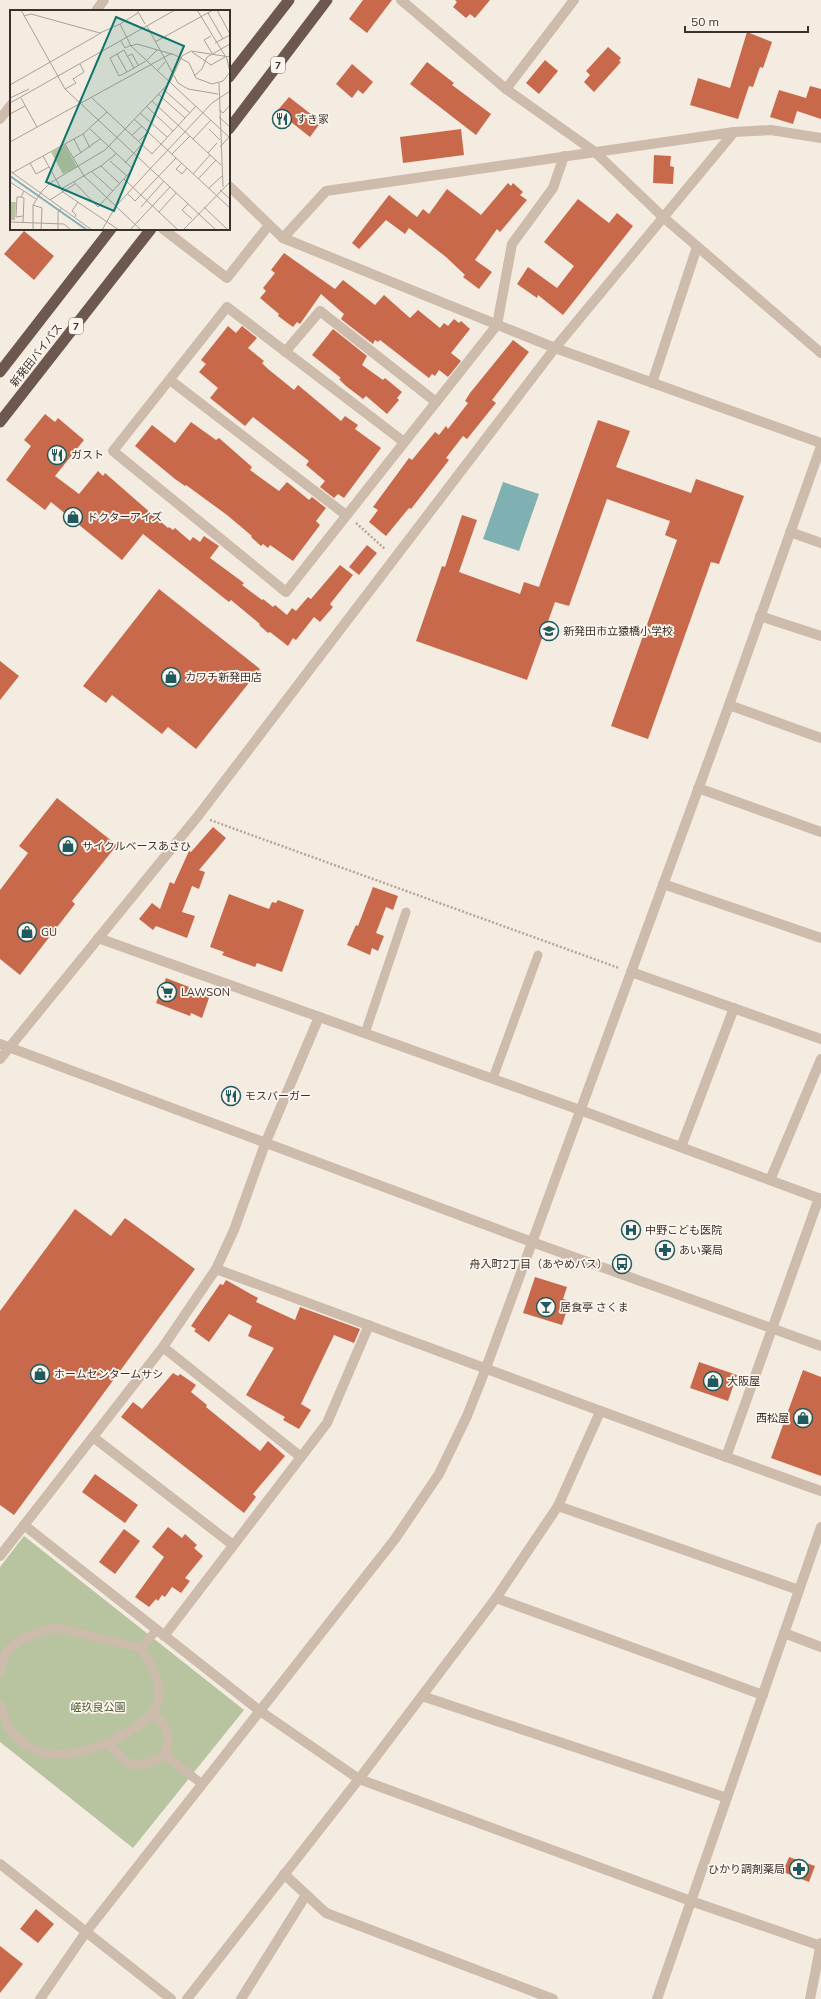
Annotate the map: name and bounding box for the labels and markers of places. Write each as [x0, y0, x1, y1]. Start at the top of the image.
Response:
restaurant icon: すき家 [271, 108, 293, 130]
place label: すき家 [296, 112, 329, 126]
restaurant icon: ガスト [46, 444, 68, 466]
place label: ガスト [71, 448, 104, 462]
shop icon: ドクターアイズ [62, 506, 84, 528]
place label: ドクターアイズ [87, 510, 162, 524]
school or university icon: 新発田市立猿橋小学校 [538, 620, 560, 642]
place label: 新発田市立猿橋小学校 [563, 624, 673, 638]
shop icon: カワチ新発田店 [160, 666, 182, 688]
place label: カワチ新発田店 [185, 670, 262, 684]
shop icon: サイクルベースあさひ [57, 835, 79, 857]
place label: サイクルベースあさひ [82, 839, 191, 853]
shop icon: GU [16, 921, 38, 943]
place label: GU [41, 925, 57, 939]
supermarket icon: LAWSON [156, 981, 178, 1003]
place label: LAWSON [181, 985, 230, 999]
restaurant icon: モスバーガー [220, 1085, 242, 1107]
place label: モスバーガー [245, 1089, 311, 1103]
hospital icon: 中野こども医院 [620, 1219, 642, 1241]
place label: 中野こども医院 [645, 1223, 722, 1237]
pharmacy icon: あい薬局 [654, 1239, 676, 1261]
place label: あい薬局 [679, 1243, 723, 1257]
bus stop icon: 舟入町2丁目（あやめバス） [611, 1253, 633, 1275]
place label: 舟入町2丁目（あやめバス） [469, 1257, 608, 1271]
bar icon: 居食亭 さくま [535, 1296, 557, 1318]
place label: 居食亭 さくま [560, 1300, 629, 1314]
shop icon: ホームセンタームサシ [29, 1363, 51, 1385]
place label: ホームセンタームサシ [54, 1367, 163, 1381]
shop icon: 大阪屋 [702, 1370, 724, 1392]
place label: 大阪屋 [727, 1374, 760, 1388]
shop icon: 西松屋 [792, 1407, 814, 1429]
place label: 西松屋 [756, 1411, 789, 1425]
pharmacy icon: ひかり調剤薬局 [788, 1858, 810, 1880]
place label: ひかり調剤薬局 [708, 1862, 785, 1876]

